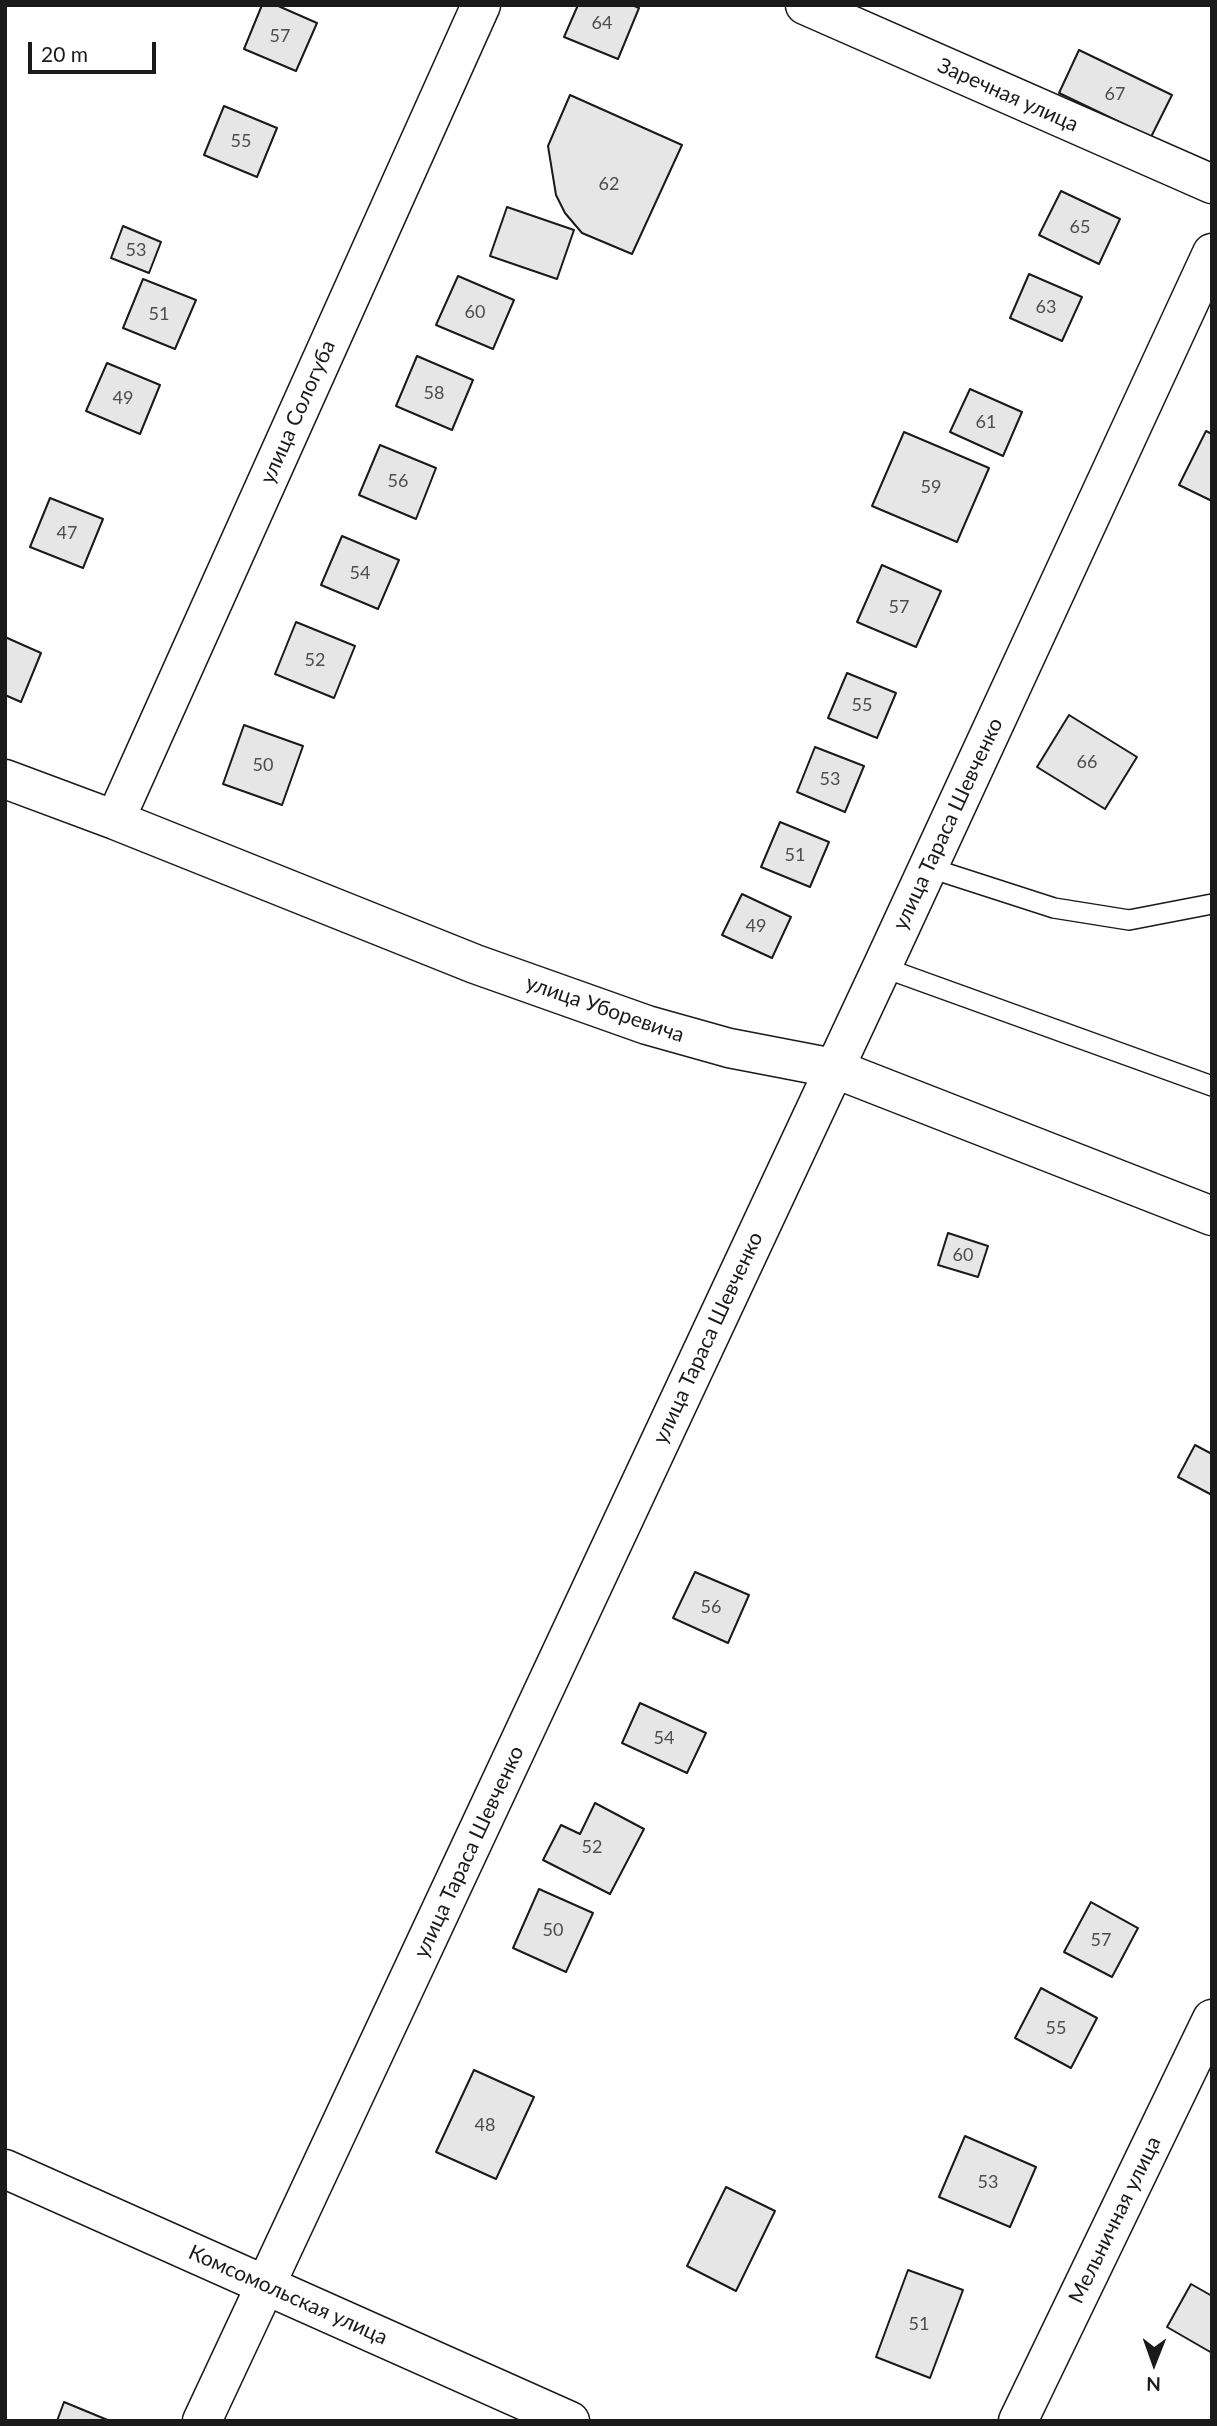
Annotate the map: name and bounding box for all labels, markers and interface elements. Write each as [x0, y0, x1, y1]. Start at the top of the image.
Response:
house number: 64 [592, 12, 612, 34]
house number: 57 [270, 25, 290, 47]
scale bar [32, 28, 159, 72]
text: 20 m [41, 41, 88, 66]
street label: Заречная улица [934, 53, 1082, 137]
house number: 67 [1105, 83, 1125, 105]
house number: 55 [231, 130, 251, 152]
house number: 62 [599, 173, 619, 195]
house number: 65 [1070, 216, 1090, 238]
house number: 53 [126, 239, 146, 261]
house number: 63 [1036, 296, 1056, 318]
house number: 60 [465, 301, 485, 323]
house number: 51 [149, 303, 169, 325]
street label: улица Сологуба [255, 336, 341, 488]
house number: 58 [424, 382, 444, 404]
house number: 49 [113, 387, 133, 409]
house number: 61 [976, 411, 996, 433]
house number: 56 [388, 470, 408, 492]
house number: 59 [921, 476, 941, 498]
house number: 47 [57, 522, 77, 544]
house number: 54 [350, 562, 370, 584]
house number: 57 [889, 596, 909, 618]
house number: 52 [305, 649, 325, 671]
house number: 55 [852, 694, 872, 716]
street label: улица Тараса Шевченко [888, 714, 1008, 934]
house number: 66 [1077, 751, 1097, 773]
house number: 50 [253, 754, 273, 776]
house number: 53 [820, 768, 840, 790]
house number: 51 [785, 844, 805, 866]
house number: 49 [746, 915, 766, 937]
street label: улица Уборевича [523, 970, 687, 1048]
street label: улица Тараса Шевченко [648, 1228, 768, 1448]
house number: 60 [953, 1244, 973, 1266]
house number: 56 [701, 1596, 721, 1618]
house number: 54 [654, 1727, 674, 1749]
street label: улица Тараса Шевченко [409, 1742, 529, 1962]
house number: 52 [582, 1836, 602, 1858]
house number: 50 [543, 1919, 563, 1941]
house number: 57 [1091, 1929, 1111, 1951]
house number: 55 [1046, 2017, 1066, 2039]
house number: 48 [475, 2114, 495, 2136]
street label: Мельничная улица [1064, 2132, 1166, 2308]
house number: 53 [978, 2171, 998, 2193]
street label: Комсомольская улица [185, 2240, 391, 2350]
house number: 51 [909, 2313, 929, 2335]
north arrow [1119, 2328, 1189, 2398]
text: N [1146, 2373, 1161, 2396]

